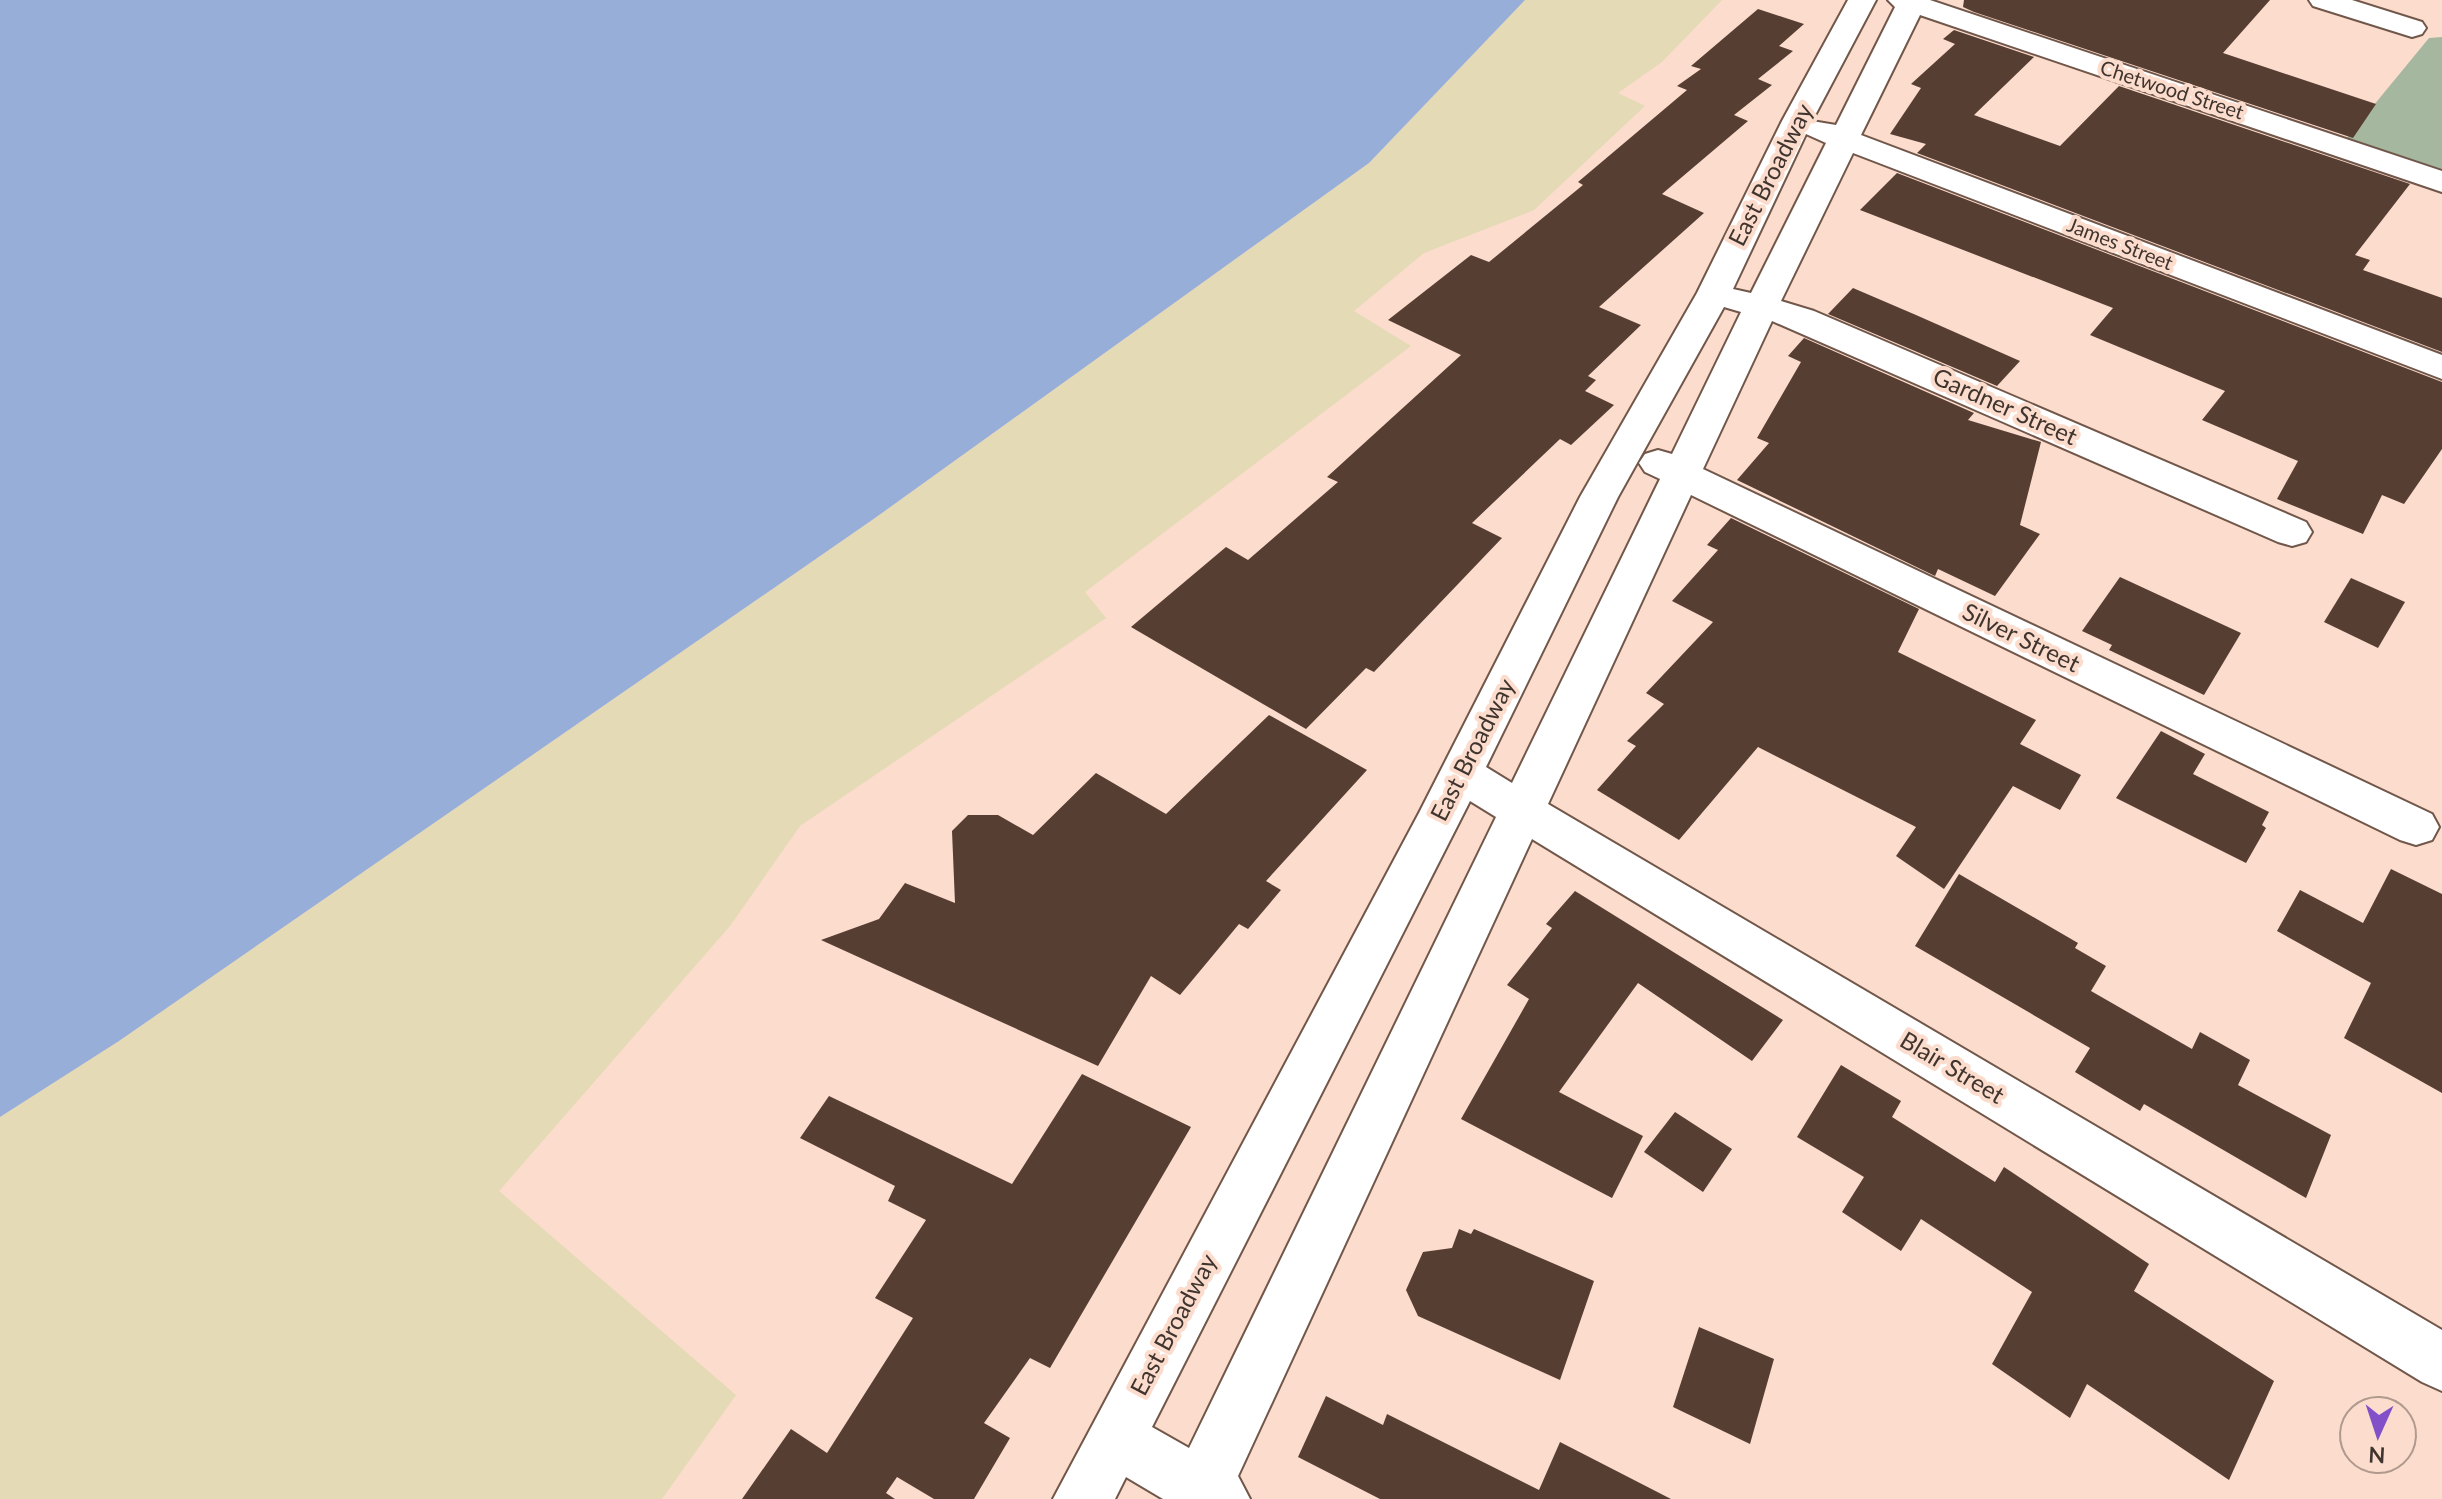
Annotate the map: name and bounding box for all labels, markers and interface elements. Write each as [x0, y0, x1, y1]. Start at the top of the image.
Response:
street label: Chetwood Street [2098, 55, 2247, 124]
street label: East Broadway [1721, 98, 1818, 250]
street label: James Street [2064, 212, 2177, 274]
street label: Gardner Street [1929, 361, 2083, 451]
street label: Silver Street [1958, 596, 2085, 678]
street label: East Broadway [1423, 673, 1520, 825]
street label: Blair Street [1896, 1024, 2010, 1109]
street label: East Broadway [1123, 1248, 1222, 1400]
north arrow [2338, 1395, 2418, 1475]
text: N [2368, 1442, 2386, 1469]

